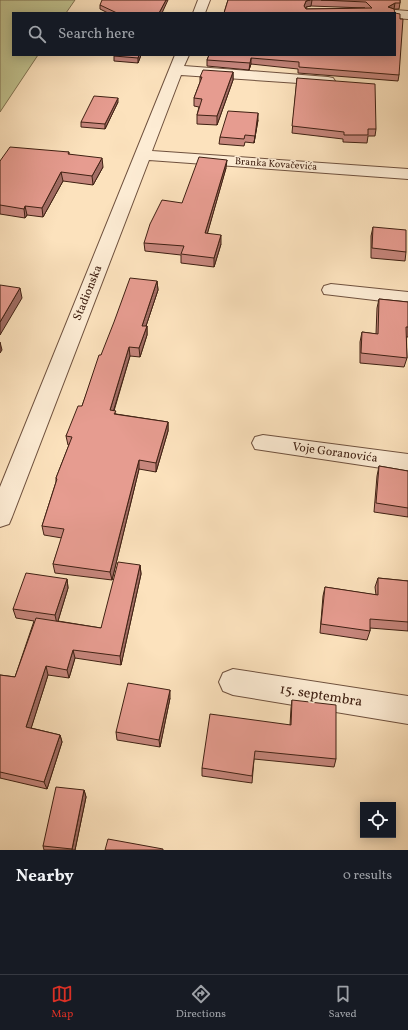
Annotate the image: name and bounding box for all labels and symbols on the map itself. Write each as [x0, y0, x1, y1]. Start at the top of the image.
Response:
street label: Branka Kovačevića [234, 154, 318, 174]
street label: Stadionska [70, 263, 106, 323]
street label: Voje Goranovića [291, 439, 379, 467]
street label: 15. septembra [278, 680, 364, 712]

